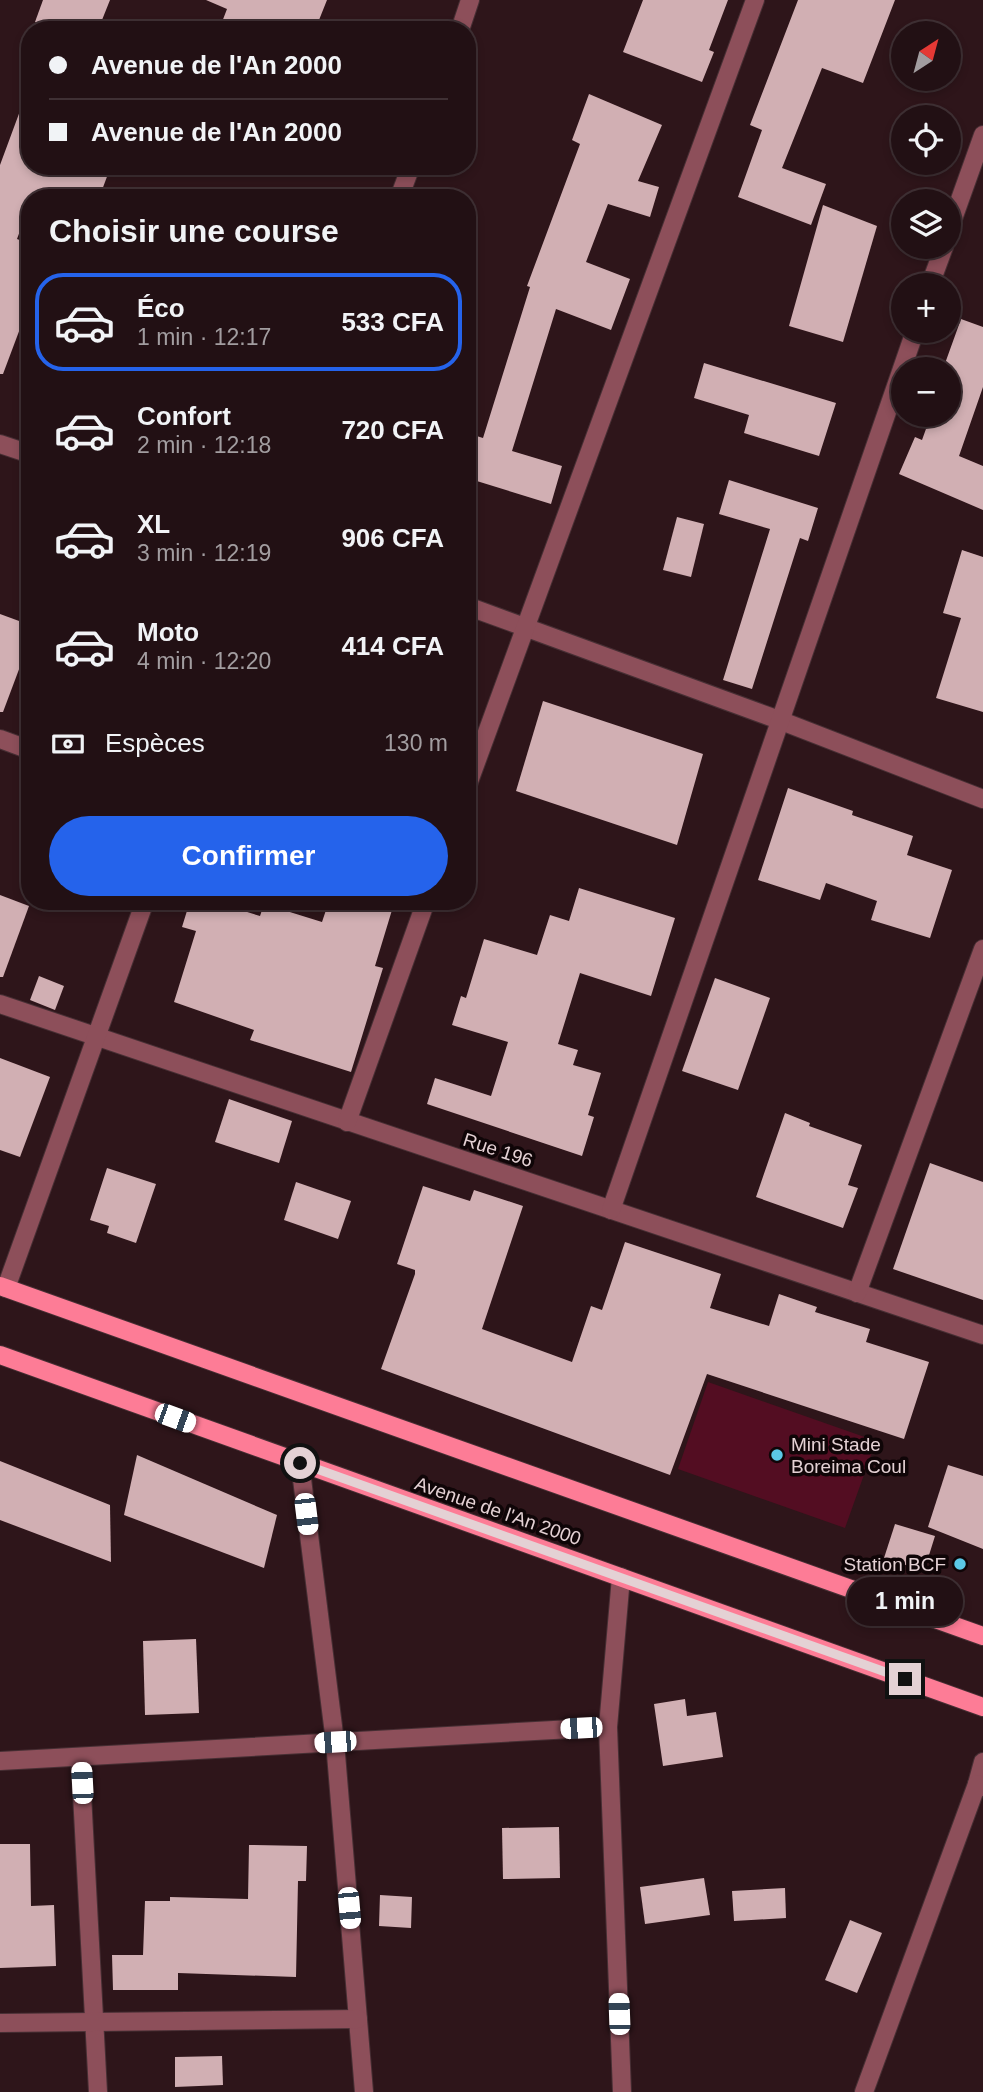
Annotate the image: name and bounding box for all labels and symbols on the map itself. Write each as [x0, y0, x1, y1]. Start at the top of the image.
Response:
north arrow [891, 21, 961, 91]
street label: Rue 196 [461, 1129, 535, 1171]
car [152, 1401, 199, 1435]
place label: Mini Stade Boreima Coul [791, 1434, 906, 1477]
route start [284, 1447, 316, 1479]
marker: Mini Stade Boreima Coul [769, 1447, 785, 1463]
street label: Avenue de l'An 2000 [412, 1473, 584, 1549]
car [294, 1492, 319, 1536]
place label: Station BCF [844, 1554, 946, 1575]
marker: Station BCF [952, 1556, 968, 1572]
callout: 1 min [847, 1578, 963, 1626]
route end [889, 1663, 921, 1695]
car [560, 1716, 603, 1740]
car [314, 1730, 357, 1754]
car [71, 1761, 94, 1805]
car [337, 1886, 362, 1930]
car [608, 1993, 631, 2035]

